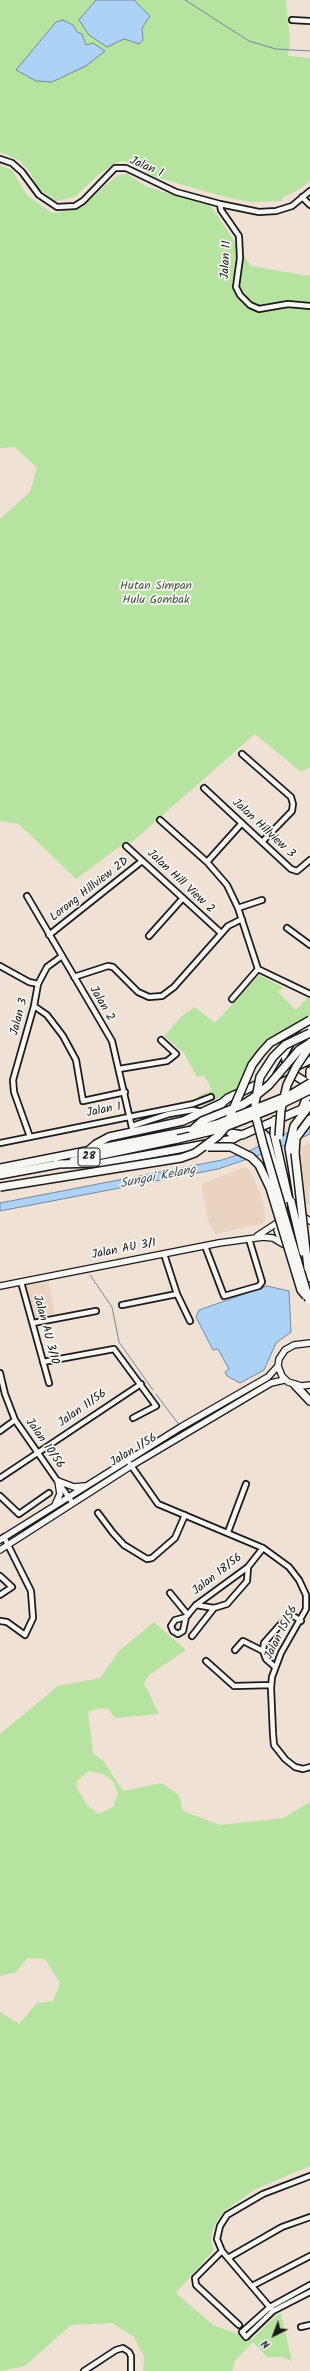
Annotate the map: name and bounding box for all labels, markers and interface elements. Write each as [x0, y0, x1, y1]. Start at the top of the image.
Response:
street label: Jalan 1 [127, 154, 165, 182]
street label: Jalan 11 [219, 240, 235, 280]
park label: Hutan Simpan Hulu Gombak [120, 580, 192, 608]
street label: Jalan Hillview 3 [229, 796, 297, 862]
street label: Jalan Hill View 2 [143, 847, 217, 917]
street label: Lorong Hillview 2D [48, 855, 132, 925]
street label: Jalan 2 [85, 984, 117, 1024]
street label: Jalan 3 [8, 997, 32, 1037]
street label: Jalan 1 [86, 1101, 122, 1121]
road number: 28 [78, 1148, 100, 1166]
water label: Sungai Kelang [119, 1163, 197, 1193]
street label: Jalan AU 3/1 [91, 1237, 157, 1263]
street label: Jalan AU 3/10 [29, 1294, 61, 1366]
street label: Jalan 11/56 [56, 1387, 110, 1431]
street label: Jalan 10/56 [21, 1416, 67, 1472]
street label: Jalan 1/56 [108, 1431, 160, 1471]
street label: Jalan 18/56 [190, 1551, 246, 1599]
street label: Jalan 15/56 [262, 1604, 302, 1662]
north arrow [254, 2315, 294, 2355]
text: N [257, 2335, 275, 2353]

